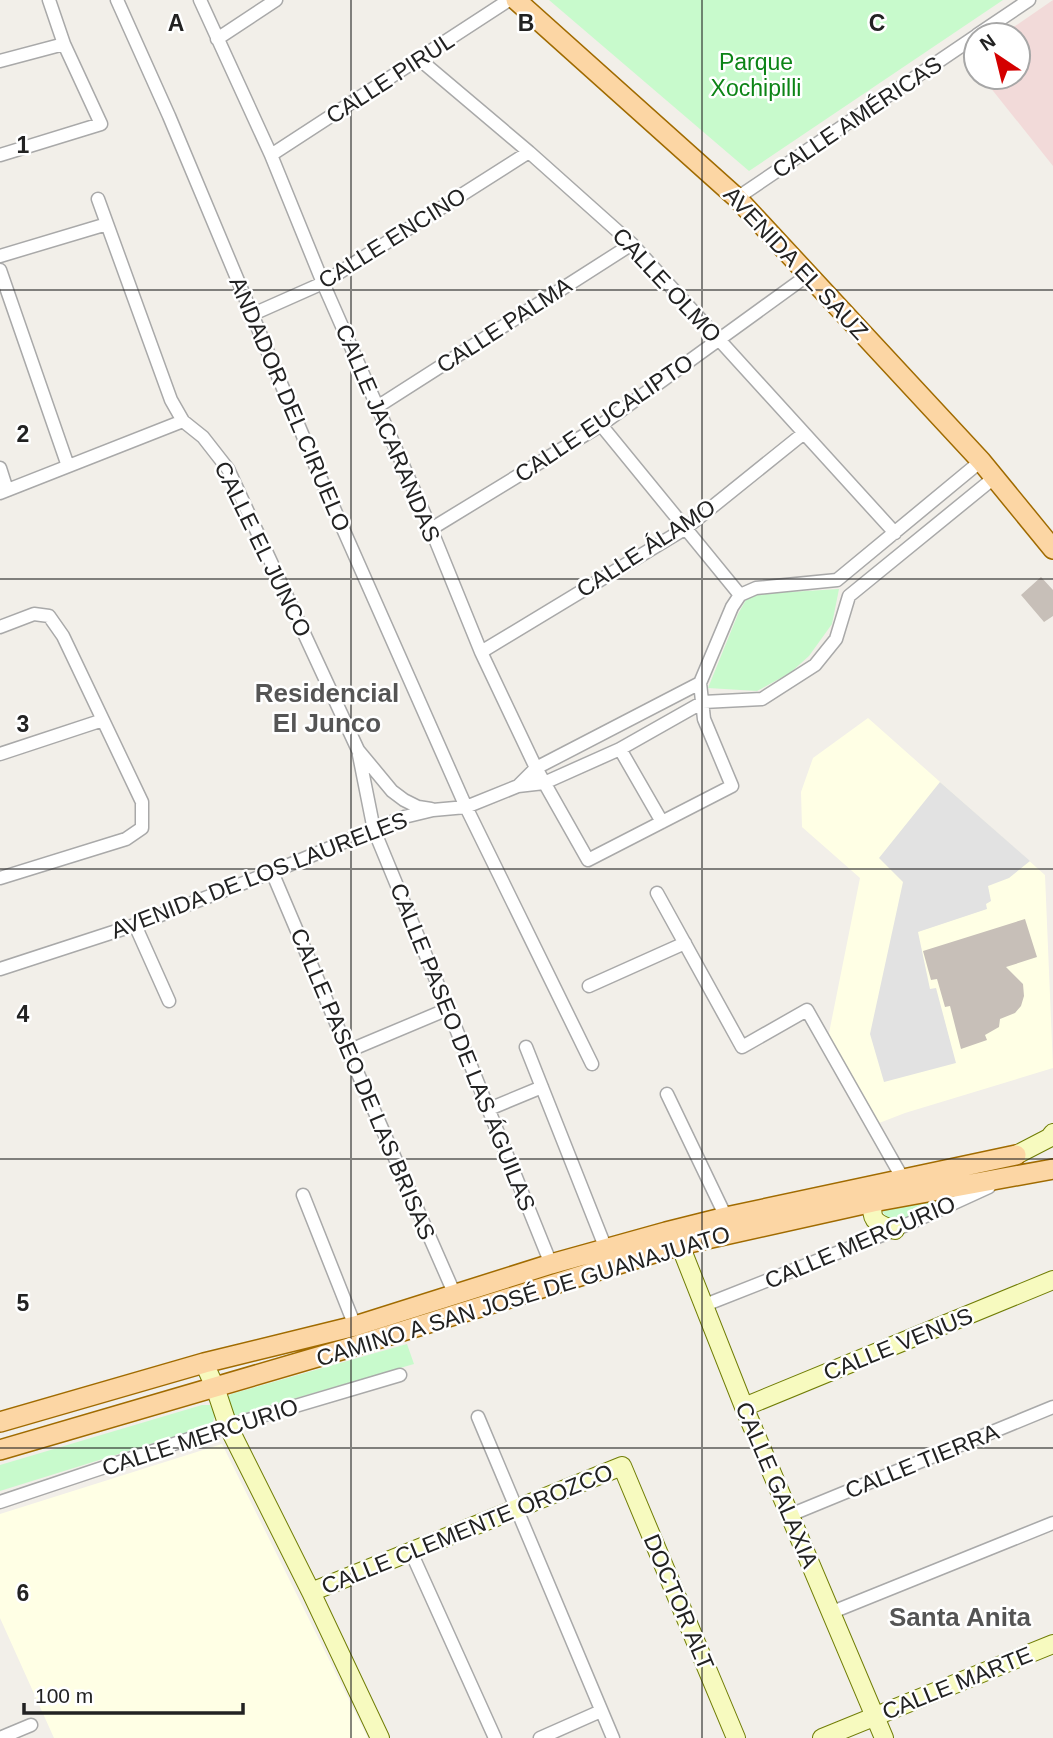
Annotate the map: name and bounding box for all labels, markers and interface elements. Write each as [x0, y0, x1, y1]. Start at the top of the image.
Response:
text: A [168, 10, 184, 36]
text: B [518, 10, 534, 36]
text: C [869, 10, 885, 36]
north arrow [962, 21, 1032, 91]
street label: CALLE PIRUL [321, 27, 459, 129]
text: N [976, 30, 999, 55]
park label: Parque Xochipilli [711, 49, 801, 101]
street label: CALLE AMÉRICAS [768, 51, 946, 183]
text: 1 [17, 132, 30, 158]
street label: AVENIDA EL SAUZ [718, 181, 874, 345]
street label: CALLE ENCINO [314, 182, 470, 294]
street label: CALLE OLMO [607, 222, 727, 348]
street label: CALLE PALMA [432, 271, 577, 378]
street label: ANDADOR DEL CIRUELO [225, 273, 355, 535]
street label: CALLE JACARANDAS [330, 320, 446, 546]
street label: CALLE EUCALIPTO [510, 349, 698, 487]
text: 2 [17, 421, 29, 447]
street label: CALLE EL JUNCO [209, 457, 317, 641]
street label: CALLE ÁLAMO [572, 494, 720, 602]
district label: Residencial El Junco [255, 678, 399, 738]
text: 3 [17, 711, 29, 737]
street label: AVENIDA DE LOS LAURELES [107, 806, 411, 944]
street label: CALLE PASEO DE LAS ÁGUILAS [385, 879, 541, 1215]
street label: CALLE PASEO DE LAS BRISAS [285, 924, 441, 1244]
text: 4 [17, 1001, 30, 1027]
street label: CALLE MERCURIO [761, 1190, 959, 1294]
street label: CAMINO A SAN JOSÉ DE GUANAJUATO [313, 1221, 733, 1371]
text: 5 [17, 1290, 30, 1316]
street label: CALLE VENUS [820, 1302, 976, 1386]
street label: CALLE MERCURIO [99, 1393, 301, 1481]
street label: CALLE GALAXIA [730, 1398, 824, 1572]
street label: CALLE TIERRA [841, 1418, 1003, 1504]
street label: CALLE CLEMENTE OROZCO [318, 1459, 616, 1599]
street label: DOCTOR ALT [639, 1530, 719, 1674]
text: 6 [17, 1580, 29, 1606]
district label: Santa Anita [889, 1602, 1032, 1632]
street label: CALLE MARTE [878, 1641, 1036, 1725]
scale bar [24, 1672, 243, 1716]
text: 100 m [35, 1684, 93, 1707]

